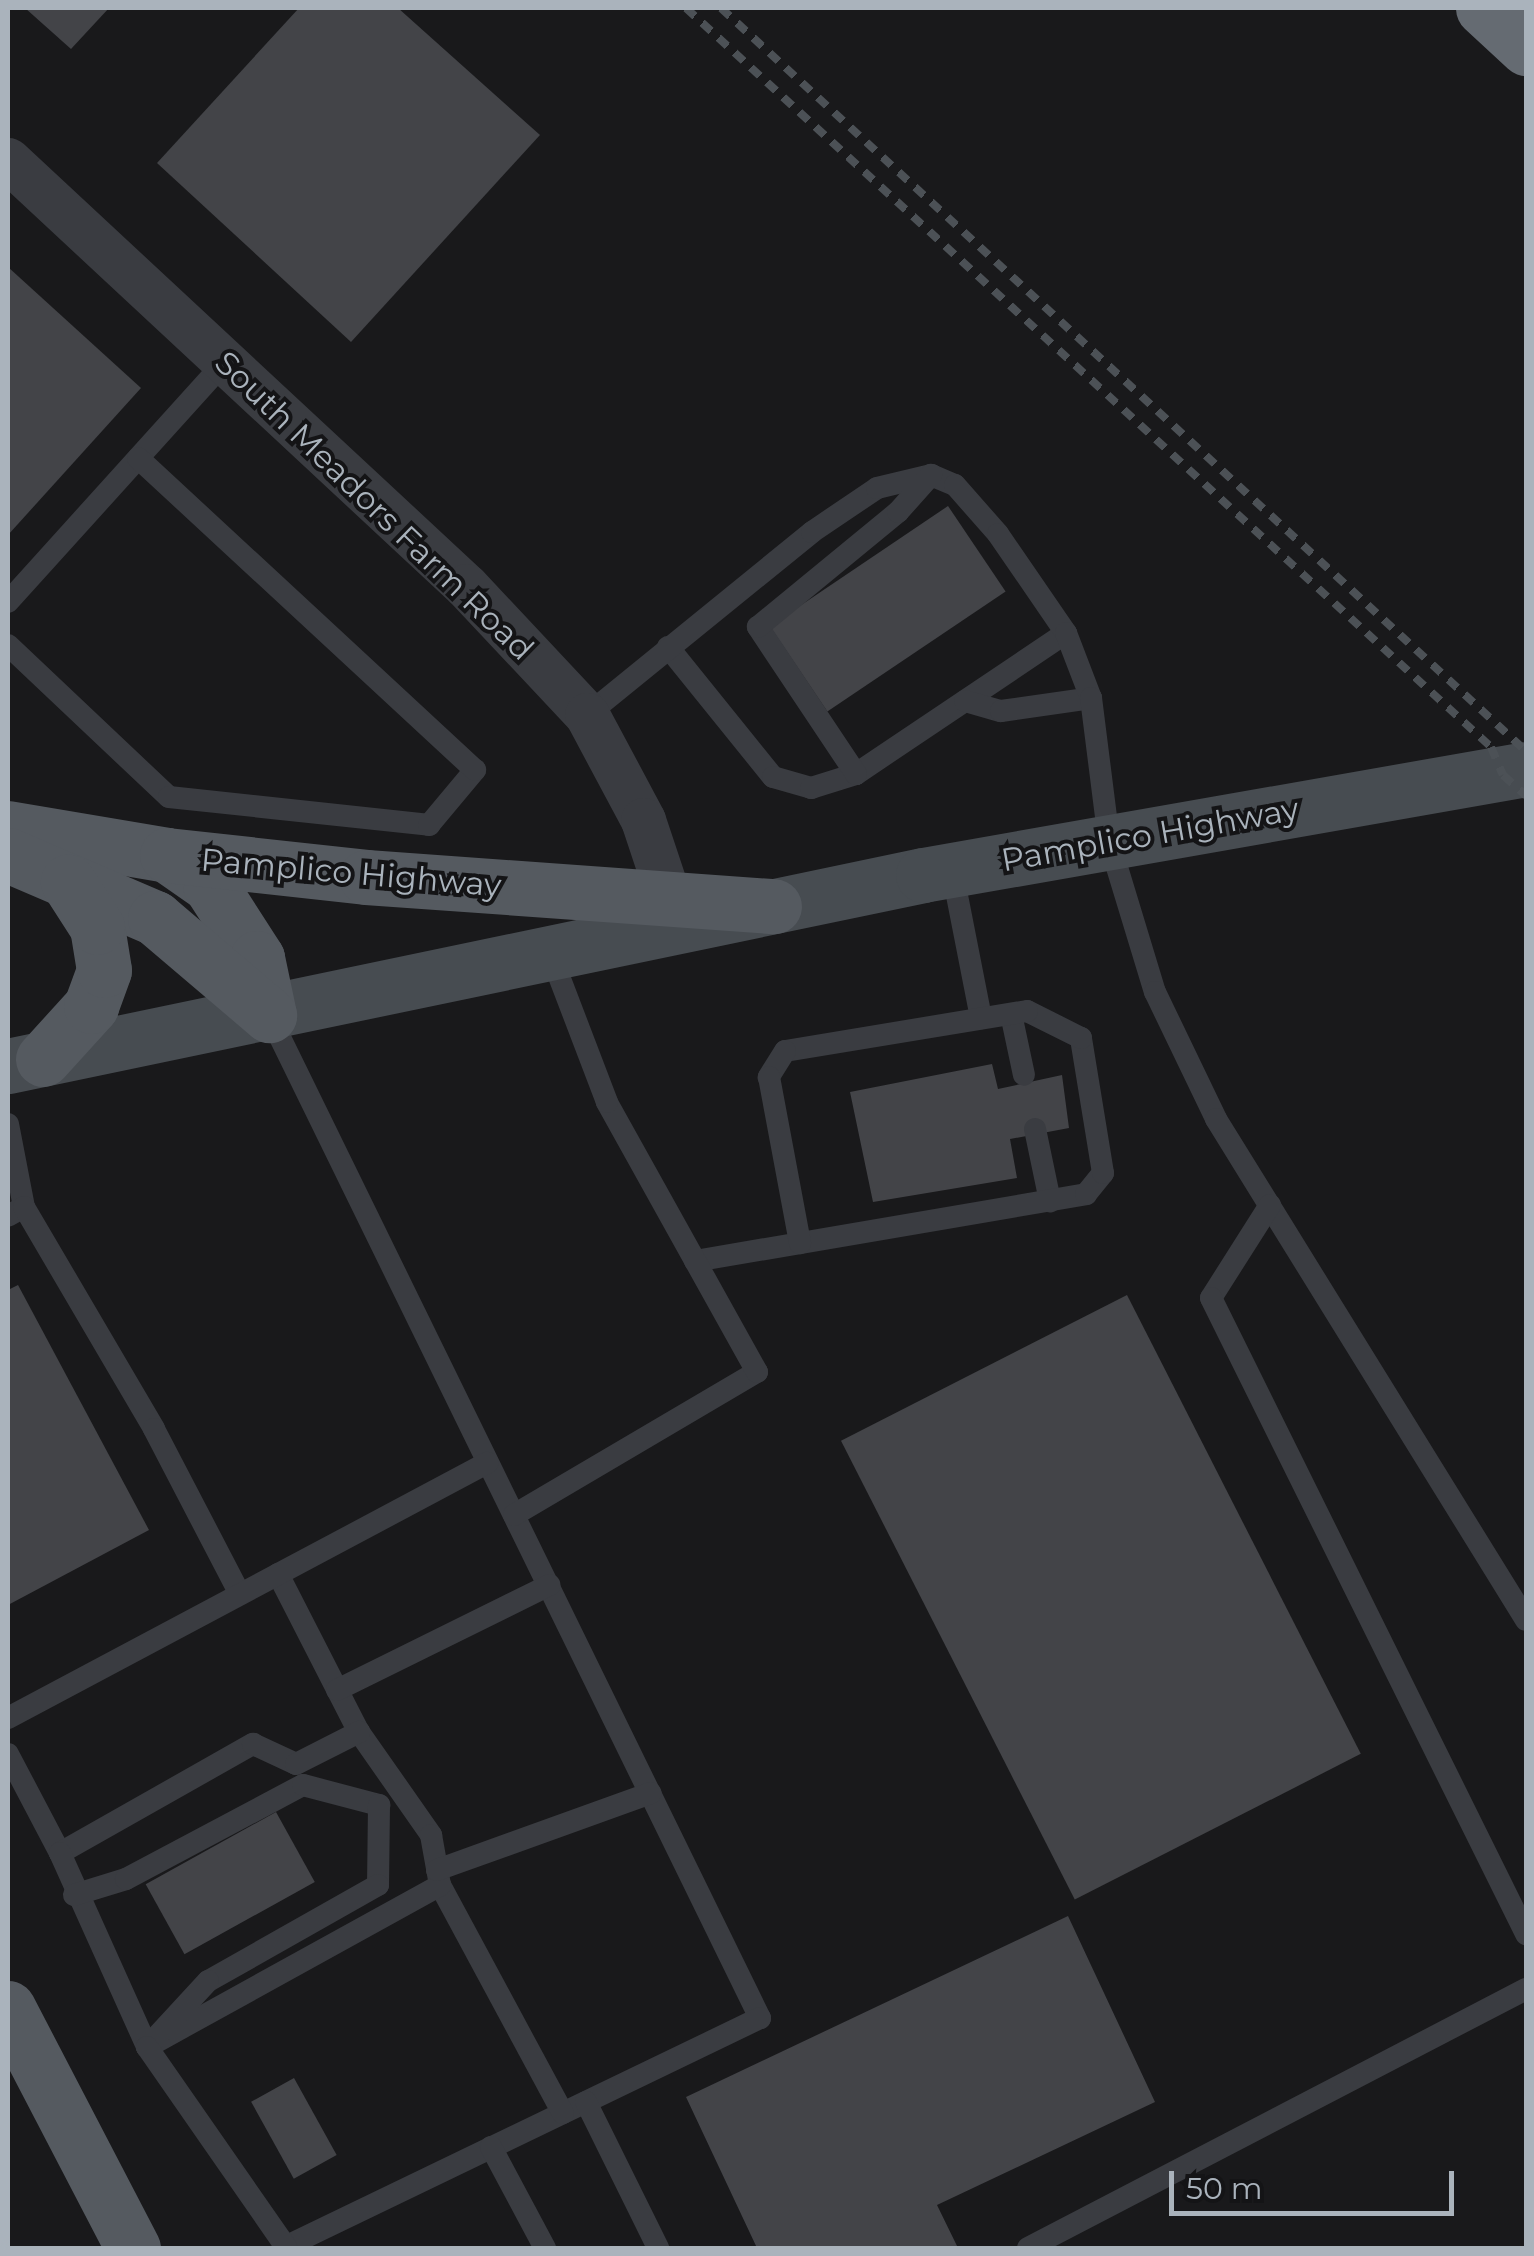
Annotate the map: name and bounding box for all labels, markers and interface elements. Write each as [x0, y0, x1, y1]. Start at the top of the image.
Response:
street label: South Meadors Farm Road [207, 343, 541, 669]
street label: Pamplico Highway [998, 790, 1302, 880]
street label: Pamplico Highway [199, 841, 503, 905]
scale bar [1174, 2151, 1459, 2213]
text: 50 m [1186, 2170, 1263, 2207]

